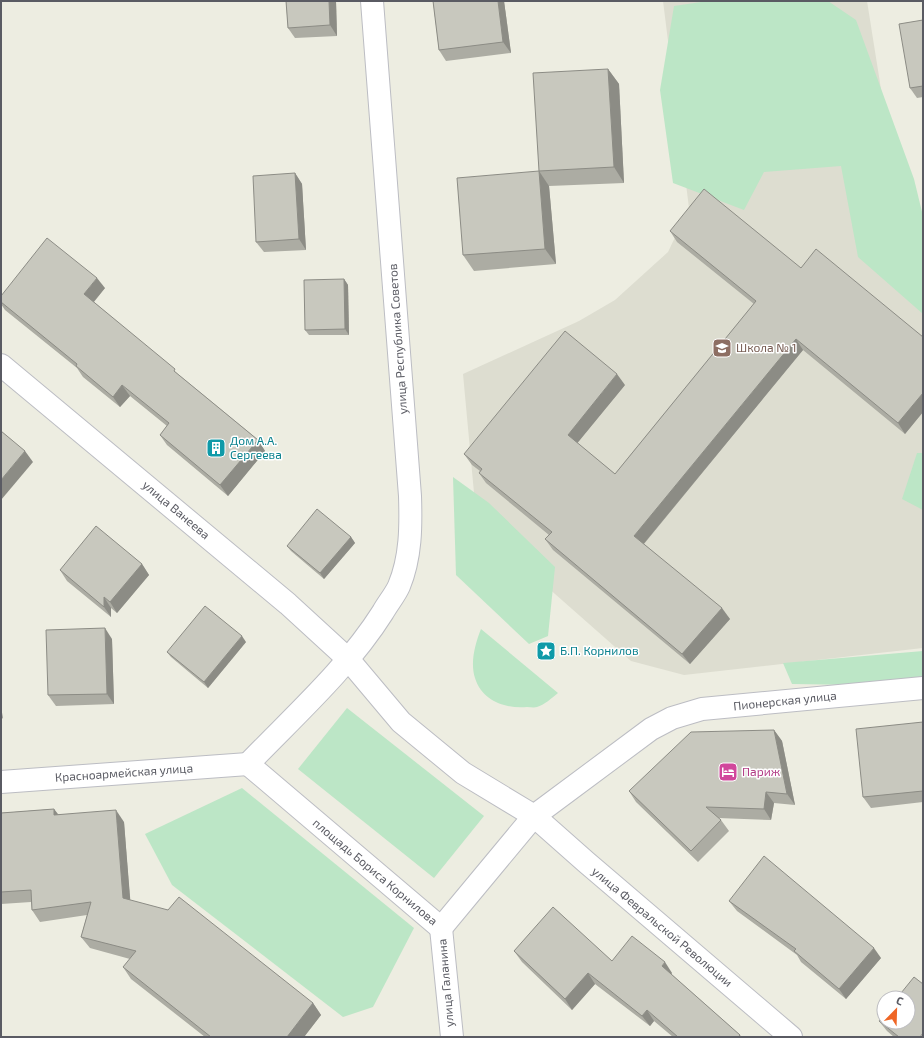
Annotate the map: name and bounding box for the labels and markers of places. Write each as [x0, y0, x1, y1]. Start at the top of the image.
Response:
school or university icon: Школа № 1 [711, 337, 733, 359]
place label: Школа № 1 [736, 340, 797, 354]
place label: Дом А.А. Сергеева [230, 433, 282, 461]
building icon: Дом А.А. Сергеева [205, 437, 227, 459]
place icon: Б.П. Корнилов [535, 640, 557, 662]
place label: Б.П. Корнилов [560, 643, 639, 657]
hotel icon: Париж [717, 761, 739, 783]
place label: Париж [742, 764, 781, 778]

